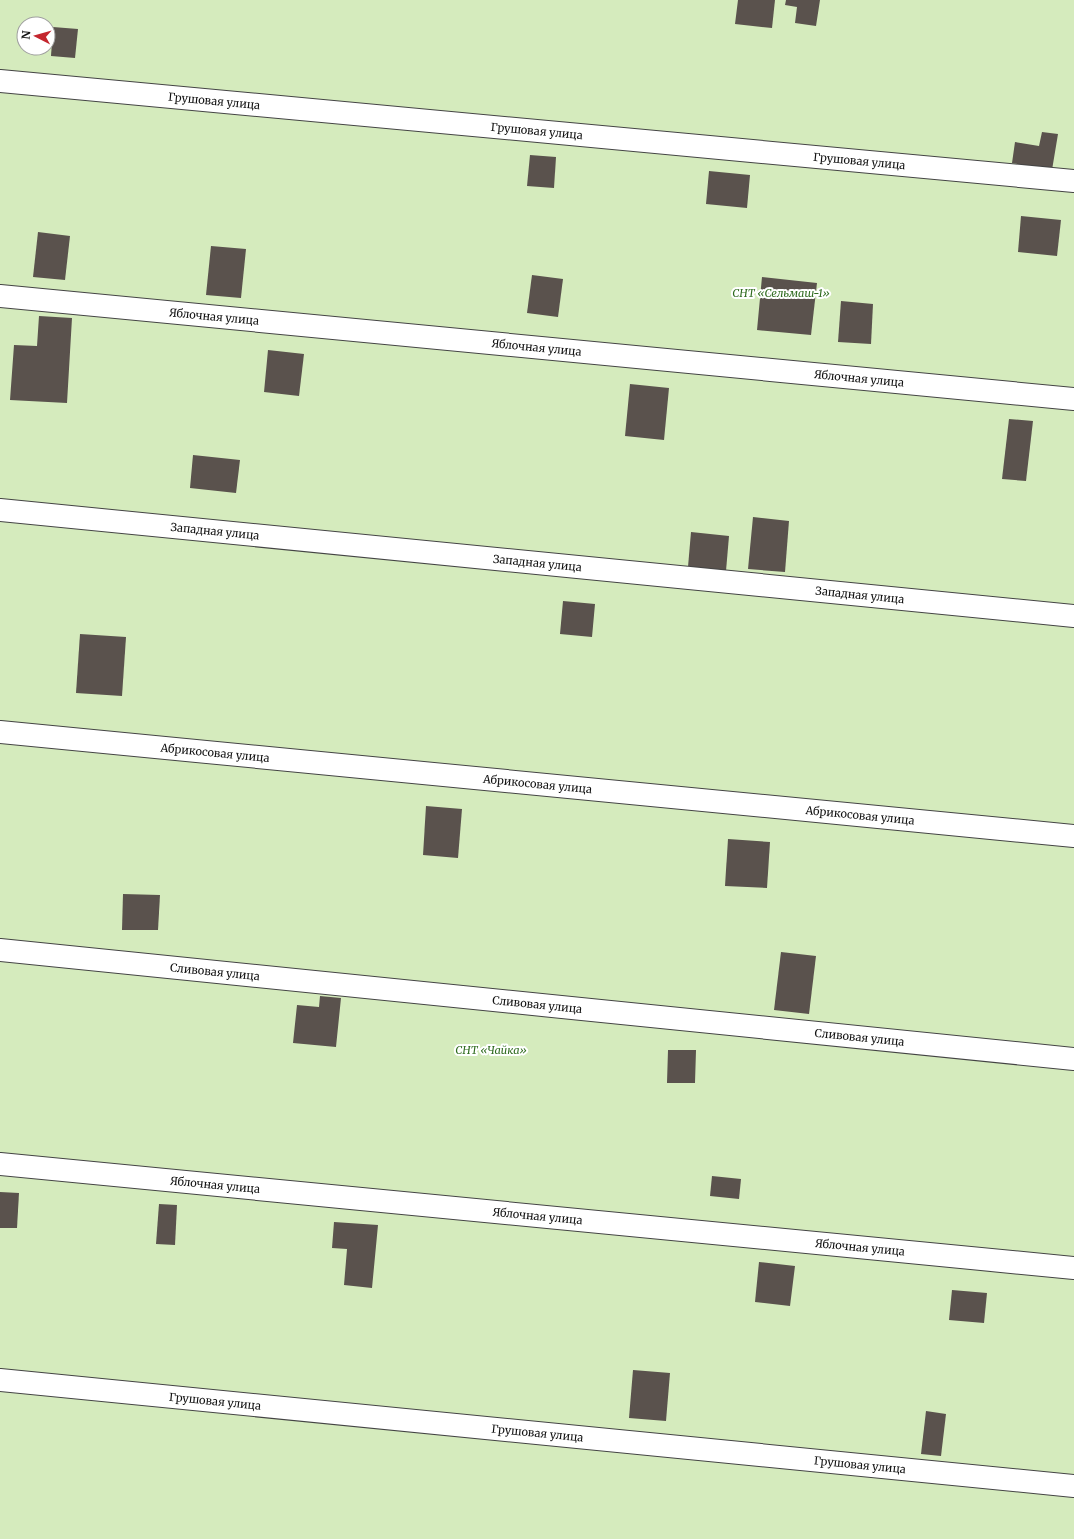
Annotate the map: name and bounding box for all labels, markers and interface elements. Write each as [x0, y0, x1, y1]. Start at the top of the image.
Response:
north arrow [16, 16, 56, 56]
text: N [19, 30, 34, 40]
street label: Грушовая улица [167, 90, 261, 112]
street label: Грушовая улица [490, 120, 583, 142]
street label: Грушовая улица [813, 150, 906, 172]
park label: СНТ «Сельмаш-1» [732, 286, 830, 300]
street label: Яблочная улица [168, 305, 260, 328]
street label: Яблочная улица [491, 336, 582, 359]
street label: Яблочная улица [813, 367, 905, 390]
street label: Западная улица [170, 520, 260, 543]
street label: Западная улица [492, 552, 583, 574]
street label: Западная улица [815, 584, 905, 606]
street label: Абрикосовая улица [159, 740, 270, 765]
street label: Абрикосовая улица [481, 772, 593, 796]
street label: Абрикосовая улица [804, 803, 915, 828]
street label: Сливовая улица [169, 960, 261, 983]
street label: Сливовая улица [492, 993, 583, 1016]
street label: Сливовая улица [814, 1026, 905, 1049]
park label: СНТ «Чайка» [455, 1043, 527, 1057]
street label: Яблочная улица [169, 1174, 261, 1196]
street label: Яблочная улица [492, 1205, 583, 1227]
street label: Яблочная улица [814, 1236, 906, 1259]
street label: Грушовая улица [168, 1390, 262, 1413]
street label: Грушовая улица [491, 1422, 584, 1445]
street label: Грушовая улица [813, 1453, 907, 1476]

